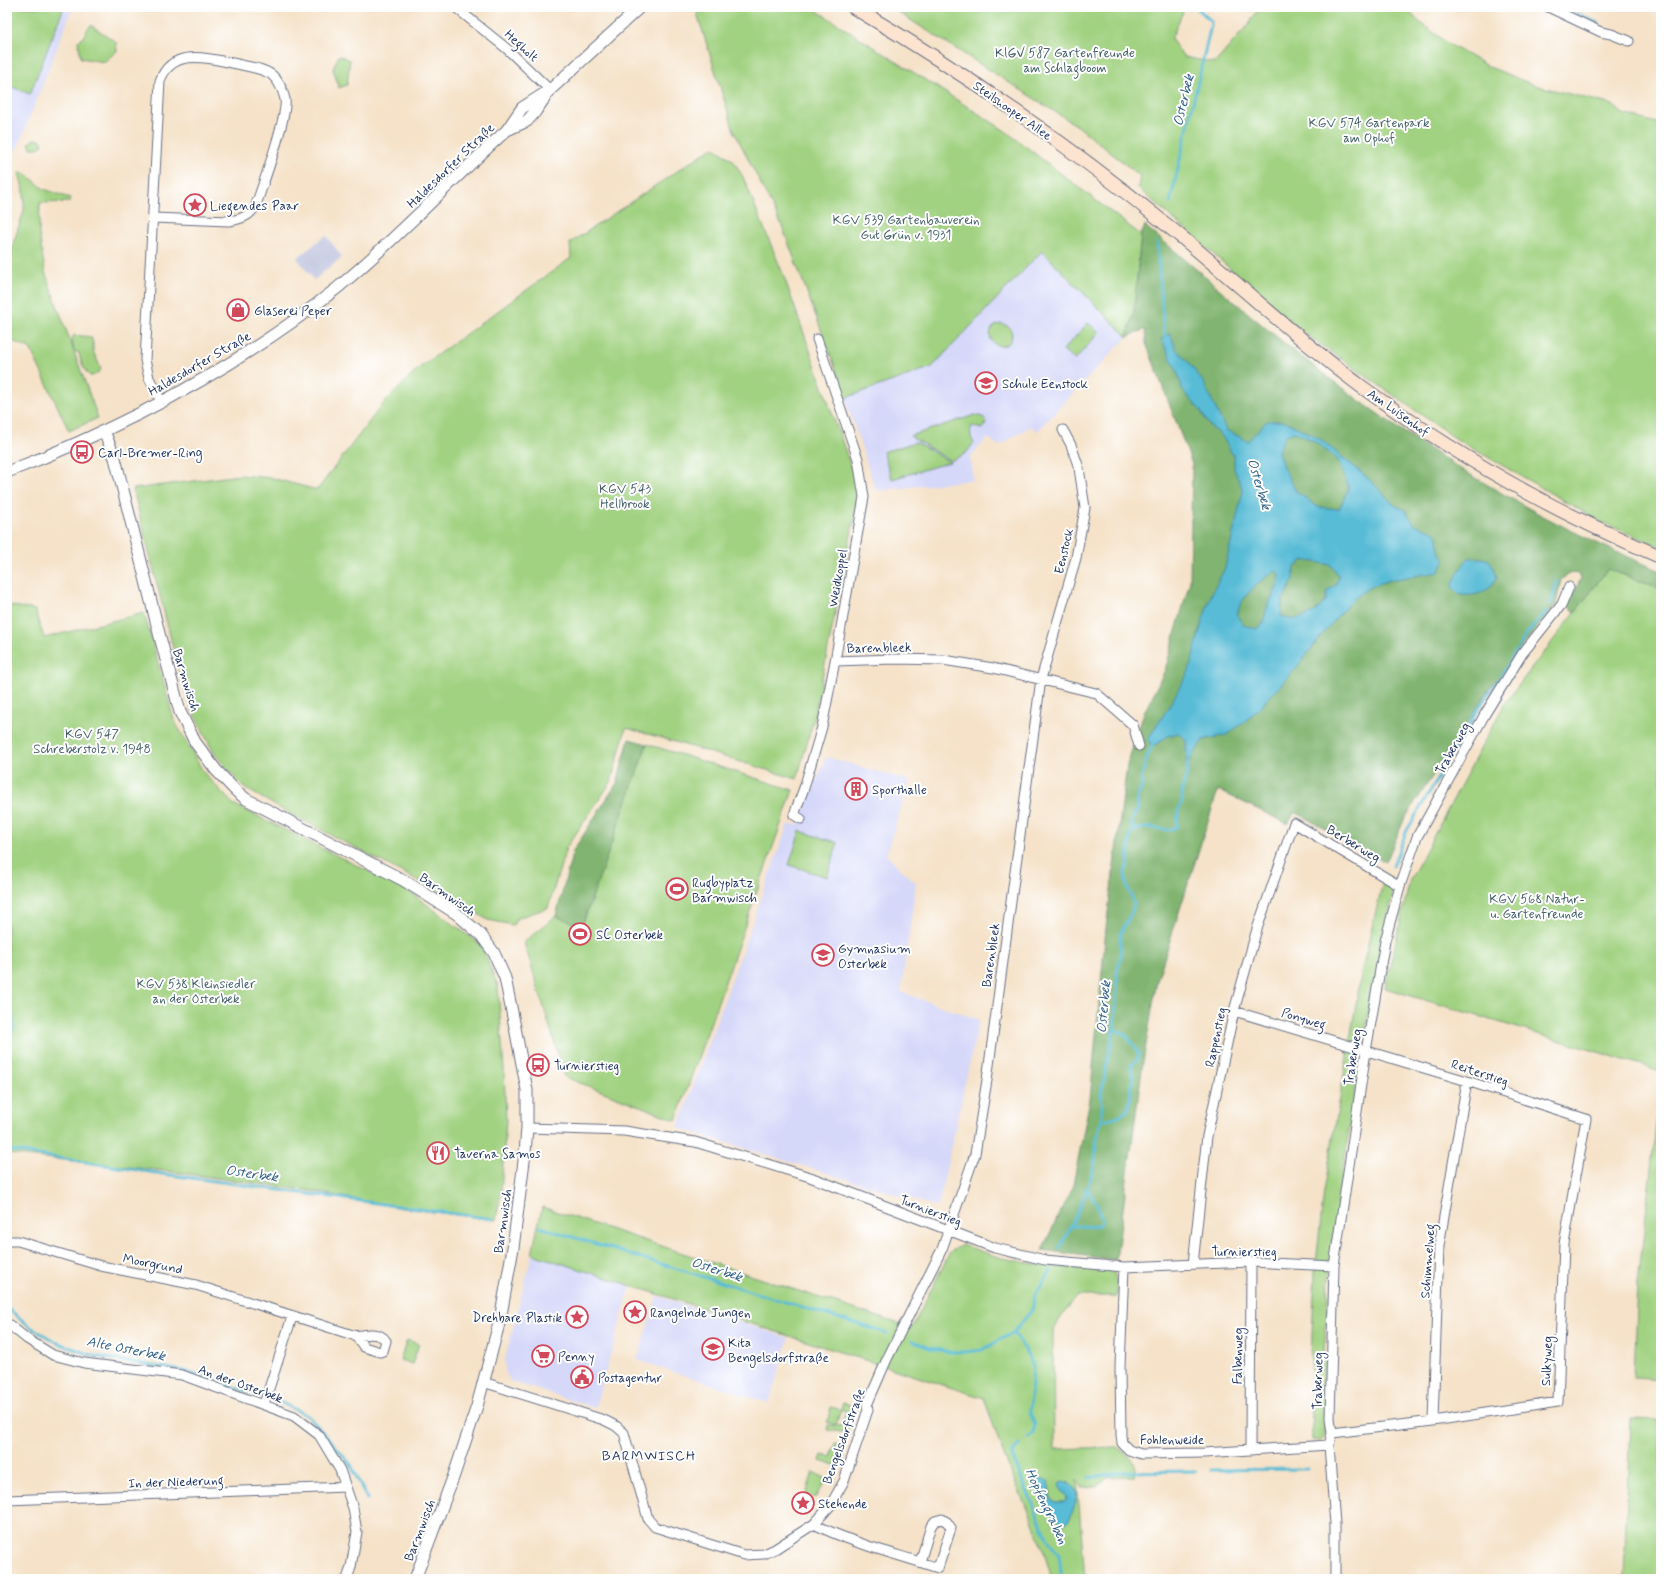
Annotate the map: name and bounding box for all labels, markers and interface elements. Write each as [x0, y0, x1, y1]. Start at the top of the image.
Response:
street label: Hegholt [499, 26, 542, 67]
park label: KlGV 587 Gartenfreunde am Schlagboom [995, 45, 1135, 79]
water label: Osterbek [1169, 72, 1199, 128]
street label: Steilshooper Allee [969, 78, 1055, 145]
park label: KGV 574 Gartenpark am Ophof [1309, 115, 1430, 147]
street label: Haldesdorfer Straße [404, 120, 498, 212]
place icon: Liegendes Paar [182, 192, 208, 218]
place label: Liegendes Paar [210, 198, 300, 217]
park label: KGV 539 Gartenbauverein Gut Grün v. 1931 [833, 212, 979, 244]
shop icon: Glaserei Peper [225, 297, 251, 323]
place label: Glaserei Peper [254, 303, 333, 320]
street label: Haldesdorfer Straße [146, 328, 254, 401]
school or university icon: Schule Eenstock [973, 370, 999, 396]
place label: Schule Eenstock [1002, 376, 1089, 393]
street label: Am Luisenhof [1364, 386, 1433, 441]
bus stop icon: Carl-Bremer-Ring [69, 439, 95, 465]
place label: Carl-Bremer-Ring [98, 445, 203, 463]
water label: Osterbek [1243, 457, 1276, 513]
park label: KGV 543 Hellbrook [599, 481, 652, 513]
street label: Eenstock [1051, 526, 1078, 576]
street label: Weidkoppel [825, 548, 852, 609]
street label: Barenbleek [847, 639, 912, 658]
street label: Barmwisch [168, 647, 203, 714]
street label: Traberweg [1432, 719, 1476, 778]
park label: KGV 547 Schreberstolz v. 1948 [33, 726, 151, 758]
building icon: Sporthalle [843, 776, 869, 802]
place label: Sporthalle [872, 782, 927, 799]
street label: Berberweg [1323, 822, 1383, 868]
street label: Barmwisch [416, 870, 479, 921]
place label: Rugbyplatz Barmwisch [692, 875, 757, 907]
sports icon: Rugbyplatz Barmwisch [664, 876, 690, 902]
park label: KGV 568 Natur- u. Gartenfreunde [1489, 891, 1585, 923]
sports icon: SC Osterbek [567, 921, 593, 947]
street label: Barenbleek [979, 921, 1004, 988]
place label: SC Osterbek [596, 927, 663, 944]
place label: Gymnasium Osterbek [838, 941, 911, 973]
school or university icon: Gymnasium Osterbek [810, 942, 836, 968]
park label: KGV 538 Kleinsiedler an der Osterbek [137, 976, 256, 1008]
water label: Osterbek [1093, 979, 1115, 1034]
street label: Ponyweg [1279, 1005, 1328, 1036]
street label: Rappenstieg [1202, 1006, 1231, 1069]
street label: Traberweg [1341, 1027, 1367, 1087]
bus stop icon: Turnierstieg [525, 1052, 551, 1078]
street label: Reiterstieg [1449, 1056, 1510, 1091]
place label: Turnierstieg [554, 1058, 619, 1075]
restaurant icon: Taverna Samos [425, 1140, 451, 1166]
place label: Taverna Samos [454, 1146, 541, 1163]
water label: Osterbek [225, 1161, 280, 1187]
street label: Barmwisch [491, 1188, 516, 1255]
street label: Turnierstieg [897, 1192, 964, 1231]
street label: Schimmelweg [1417, 1223, 1442, 1299]
street label: Turnierstieg [1211, 1244, 1277, 1261]
street label: Moorgrund [121, 1250, 184, 1280]
water label: Osterbek [689, 1254, 745, 1287]
place icon: Rangelnde Jungen [622, 1299, 648, 1325]
place icon: Drehbare Plastik [564, 1304, 590, 1330]
place label: Rangelnde Jungen [650, 1305, 750, 1323]
place label: Drehbare Plastik [472, 1310, 562, 1327]
street label: Falbenweg [1230, 1327, 1249, 1385]
water label: Alte Osterbek [85, 1333, 167, 1366]
place label: Kita Bengelsdorfstraße [728, 1335, 829, 1368]
street label: Sulkyweg [1538, 1335, 1558, 1387]
school or university icon: Kita Bengelsdorfstraße [700, 1336, 726, 1362]
supermarket icon: Penny [530, 1343, 556, 1369]
place label: Penny [558, 1349, 594, 1366]
street label: Traberweg [1309, 1352, 1329, 1410]
street label: An der Osterbek [196, 1361, 285, 1408]
public building icon: Postagentur [569, 1364, 595, 1390]
place label: Postagentur [598, 1370, 663, 1387]
street label: Bengelsdorfstraße [819, 1386, 871, 1487]
street label: Fohlenweide [1140, 1432, 1204, 1449]
district label: BARMWISCH [602, 1447, 696, 1465]
water label: Hopfengraben [1019, 1466, 1072, 1548]
street label: In der Niederung [128, 1472, 224, 1495]
place icon: Stehende [790, 1490, 816, 1516]
place label: Stehende [818, 1496, 867, 1513]
street label: Barmwisch [401, 1497, 440, 1564]

